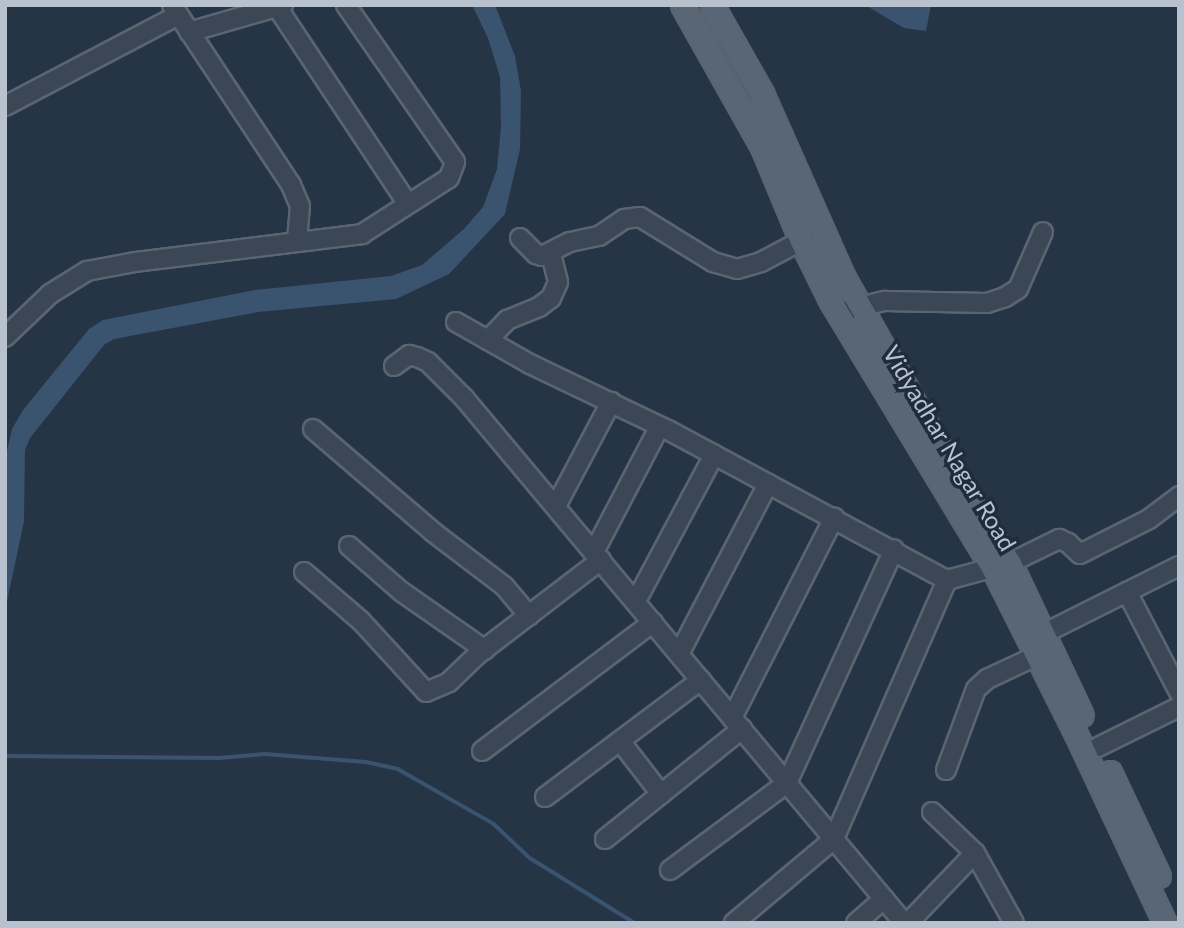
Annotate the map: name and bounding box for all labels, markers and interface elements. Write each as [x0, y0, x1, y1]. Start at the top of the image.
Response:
street label: Vidyadhar Nagar Road [877, 340, 1023, 556]

